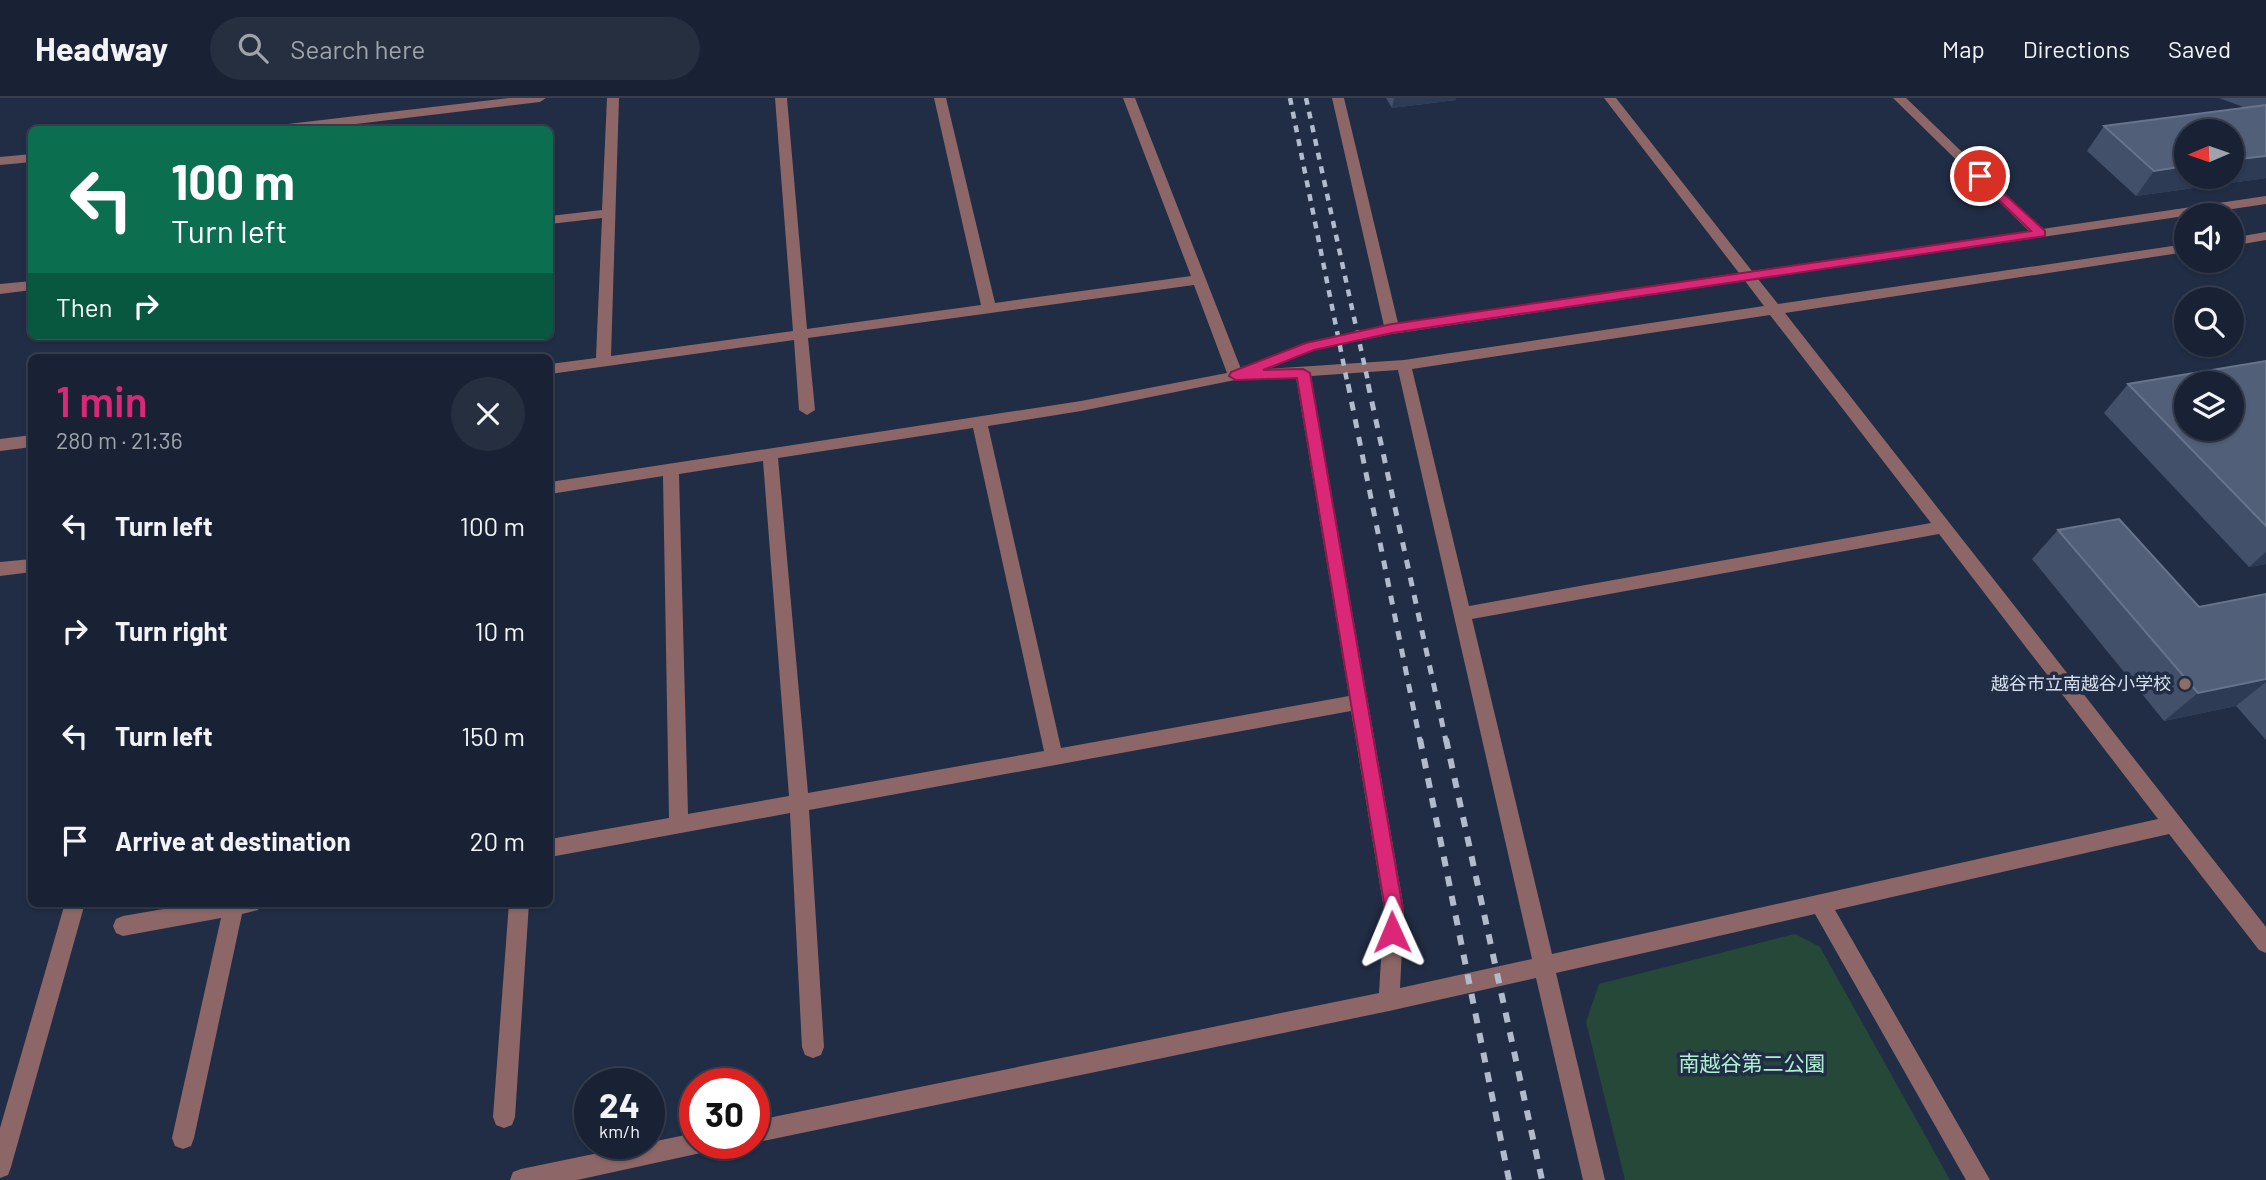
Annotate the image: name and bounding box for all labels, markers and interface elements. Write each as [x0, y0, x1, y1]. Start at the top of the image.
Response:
search box [210, 17, 700, 80]
text: Headway [35, 28, 168, 68]
icon: search [234, 29, 272, 67]
text: Search here [290, 33, 425, 64]
text: Map [1942, 34, 1985, 63]
text: Directions [2023, 34, 2130, 63]
text: Saved [2168, 34, 2231, 63]
north arrow [2174, 119, 2244, 189]
map controls [2174, 119, 2244, 441]
pin [1950, 146, 2010, 206]
text: 100 m [171, 151, 295, 210]
icon: left [56, 154, 147, 245]
icon: arrive [1961, 157, 1999, 195]
button: sound [2174, 203, 2244, 273]
text: Turn left [171, 211, 288, 249]
icon: right [127, 287, 165, 325]
button: search [2174, 287, 2244, 357]
text: Then [56, 291, 113, 322]
button: layers [2174, 371, 2244, 441]
text: 1 min [56, 375, 148, 425]
button: close [451, 377, 525, 451]
text: 280 m · 21:36 [56, 426, 183, 454]
icon: left [56, 507, 94, 545]
text: Turn left [115, 510, 213, 541]
text: 100 m [460, 510, 525, 541]
icon: right [56, 612, 94, 650]
text: Turn right [115, 615, 228, 646]
text: 10 m [475, 615, 525, 646]
place label: 越谷市立南越谷小学校 [1991, 672, 2171, 694]
marker: 越谷市立南越谷小学校 [2177, 676, 2193, 692]
icon: left [56, 717, 94, 755]
text: Turn left [115, 720, 213, 751]
text: 150 m [461, 720, 525, 751]
icon: arrive [56, 822, 94, 860]
text: Arrive at destination [115, 825, 351, 856]
text: 20 m [470, 825, 525, 856]
position arrow [1355, 895, 1429, 969]
park label: 南越谷第二公園 [1679, 1050, 1826, 1075]
speed limit sign: 30 [679, 1068, 770, 1159]
text: 24 [599, 1083, 640, 1125]
text: km/h [599, 1120, 640, 1142]

